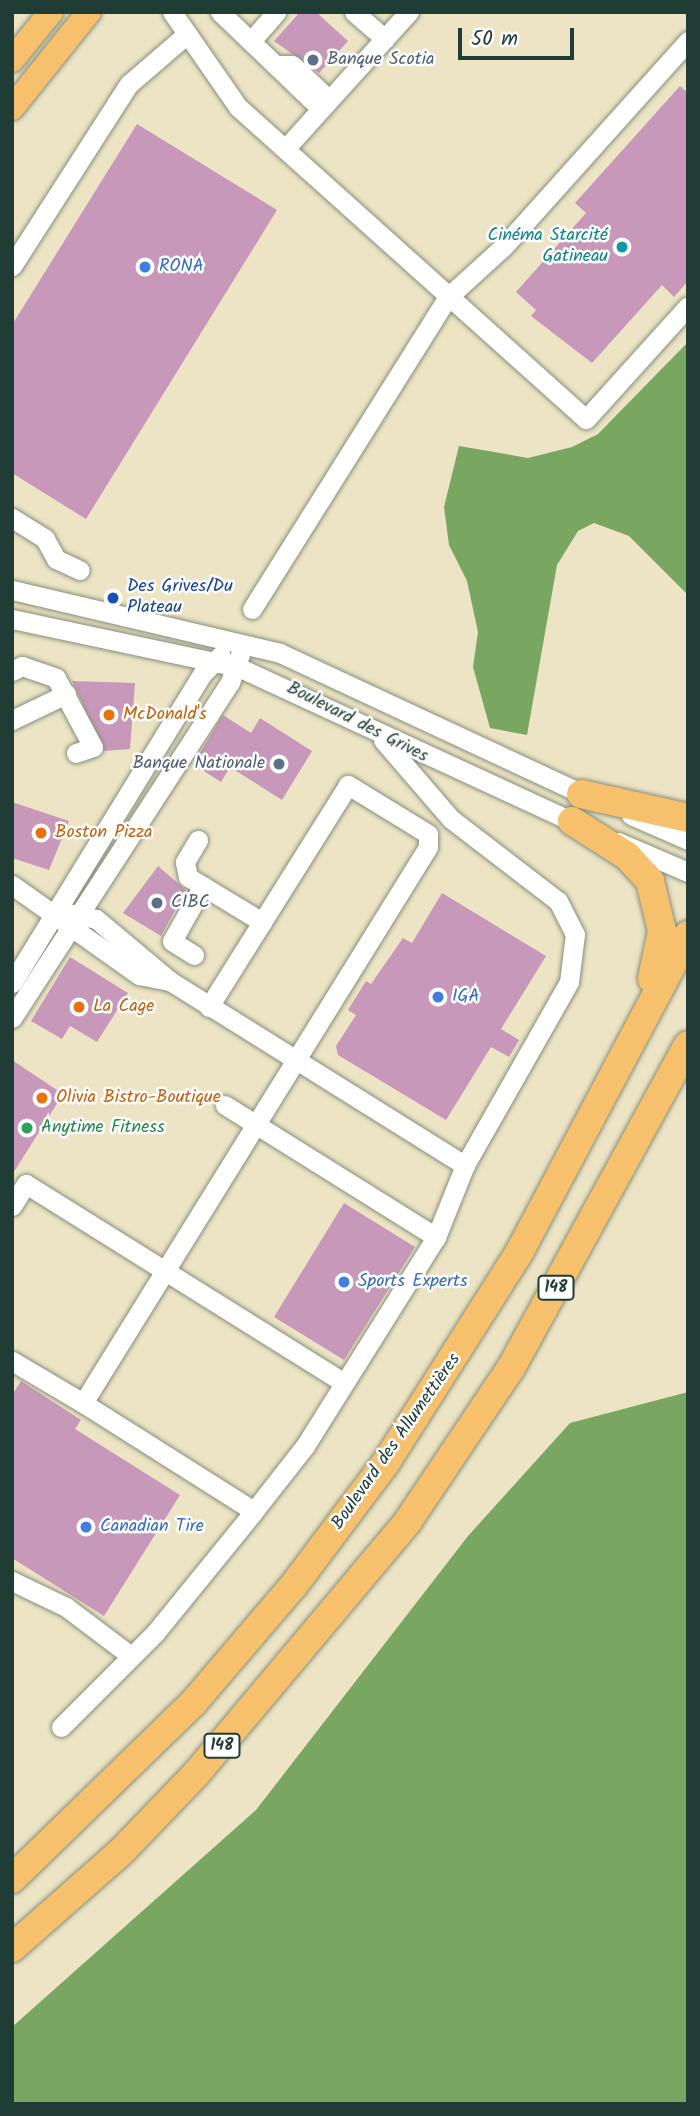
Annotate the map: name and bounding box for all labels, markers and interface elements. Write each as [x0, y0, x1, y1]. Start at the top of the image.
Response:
scale bar [462, 14, 578, 58]
text: 50 m [471, 23, 518, 56]
place label: Banque Scotia [327, 49, 434, 71]
marker: Banque Scotia [305, 52, 321, 68]
place label: Cinéma Starcité Gatineau [487, 226, 608, 268]
marker: Cinéma Starcité Gatineau [614, 239, 630, 255]
place label: RONA [159, 256, 204, 278]
marker: RONA [137, 259, 153, 275]
place label: Des Grives/Du Plateau [127, 577, 233, 620]
marker: Des Grives/Du Plateau [105, 590, 121, 606]
street label: Boulevard des Grives [283, 678, 431, 768]
place label: McDonald's [123, 704, 207, 726]
marker: McDonald's [101, 707, 117, 723]
place label: Banque Nationale [132, 753, 265, 775]
marker: Banque Nationale [271, 756, 287, 772]
place label: Boston Pizza [55, 822, 153, 844]
marker: Boston Pizza [33, 825, 49, 841]
place label: CIBC [171, 892, 210, 914]
marker: CIBC [149, 895, 165, 911]
place label: IGA [452, 986, 480, 1008]
marker: IGA [430, 989, 446, 1005]
place label: La Cage [93, 996, 154, 1018]
marker: La Cage [71, 999, 87, 1015]
place label: Olivia Bistro-Boutique [56, 1087, 221, 1109]
marker: Olivia Bistro-Boutique [34, 1090, 50, 1106]
place label: Anytime Fitness [41, 1117, 165, 1139]
marker: Anytime Fitness [19, 1120, 35, 1136]
place label: Sports Experts [358, 1271, 468, 1293]
marker: Sports Experts [336, 1274, 352, 1290]
road number: 148 [537, 1276, 575, 1300]
street label: Boulevard des Allumettières [328, 1350, 466, 1534]
place label: Canadian Tire [100, 1516, 204, 1538]
marker: Canadian Tire [78, 1519, 94, 1535]
road number: 148 [203, 1734, 241, 1758]

